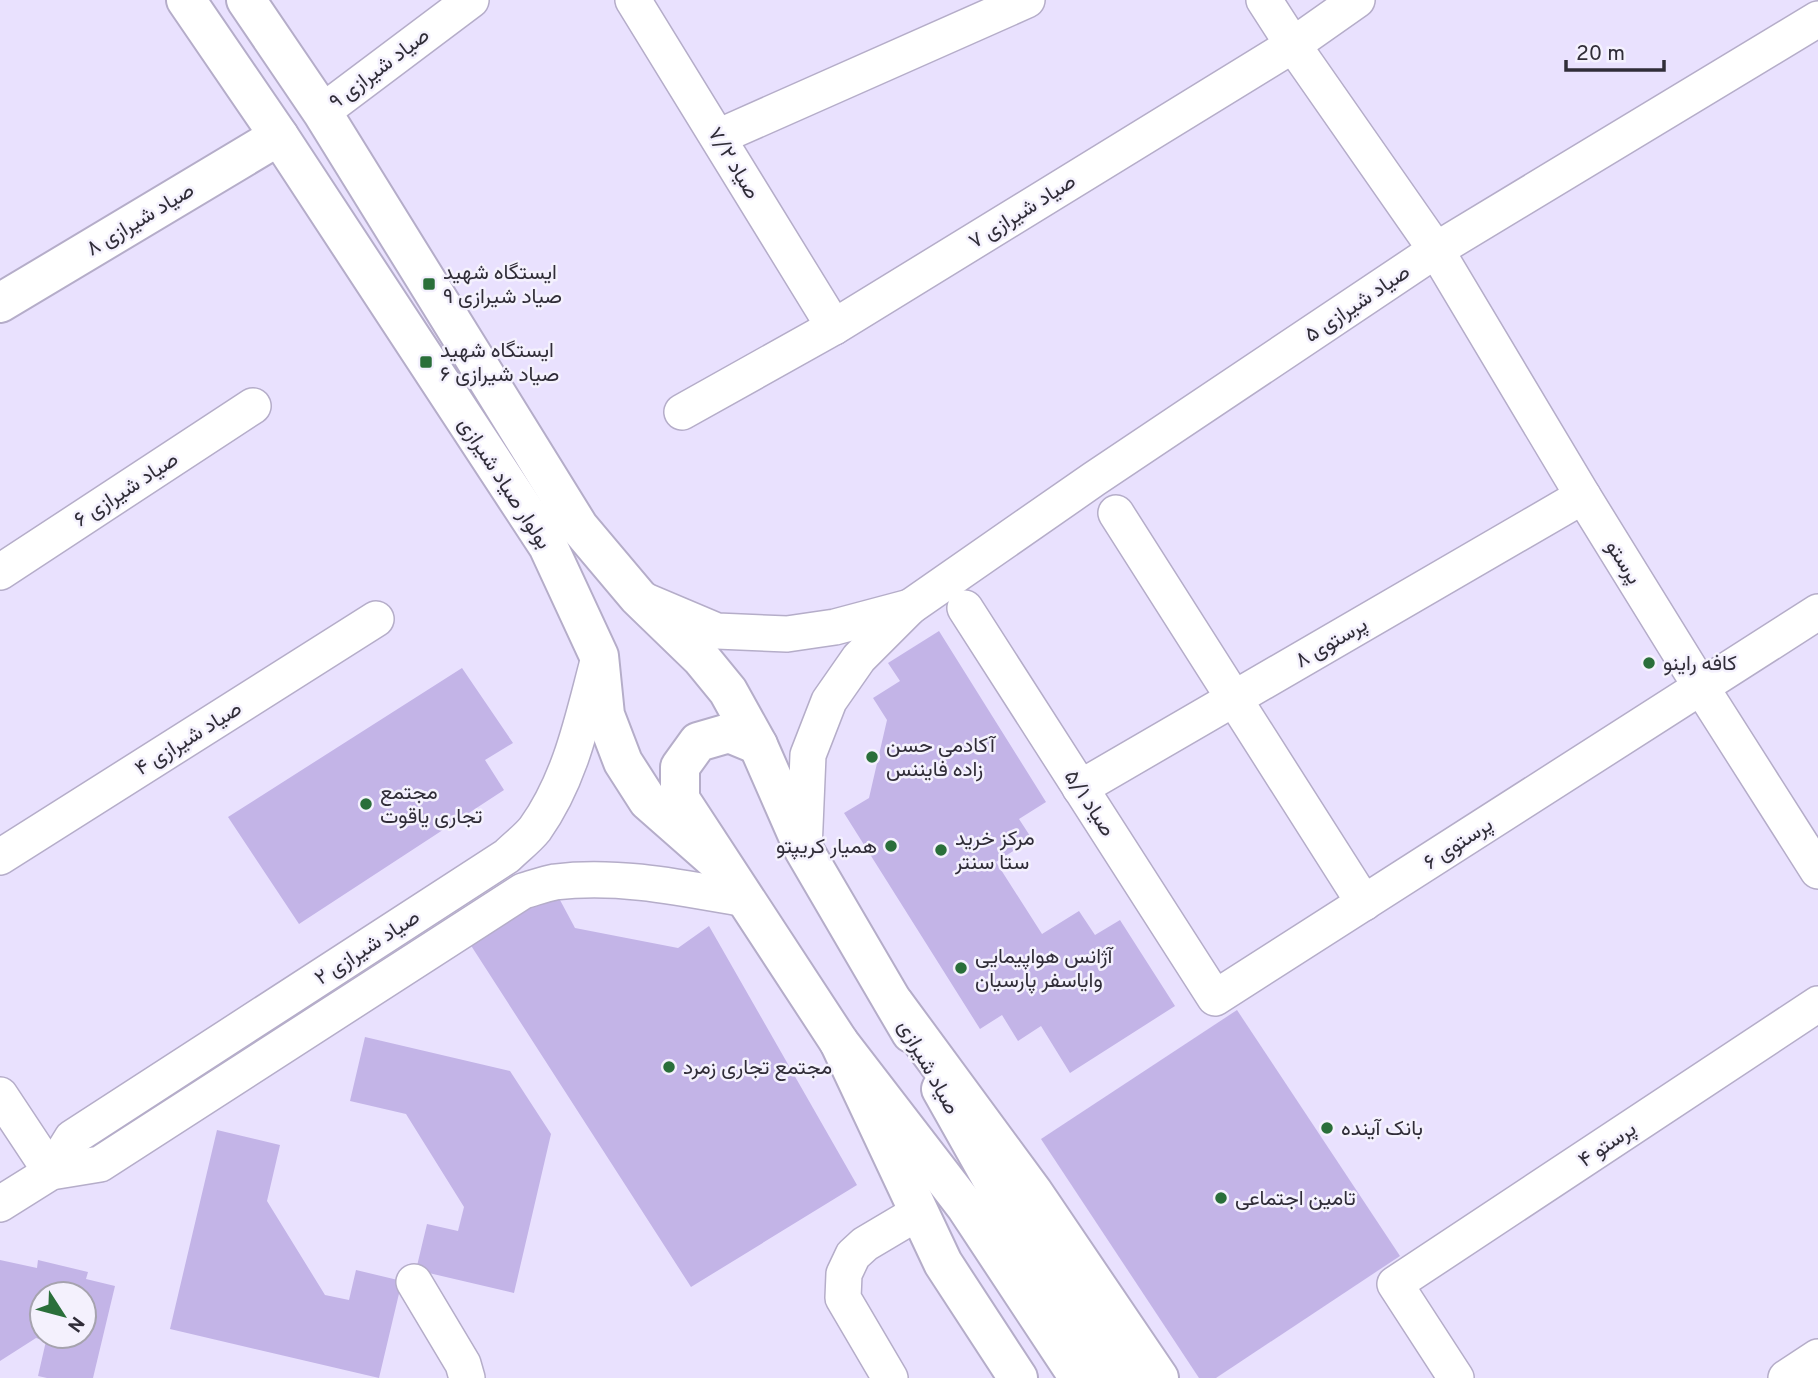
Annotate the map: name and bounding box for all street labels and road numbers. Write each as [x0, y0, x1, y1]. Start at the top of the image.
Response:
street label: صیاد شیرازی ۹ [324, 23, 436, 116]
street label: صیاد ۷/۲ [701, 123, 765, 205]
street label: صیاد شیرازی ۷ [964, 169, 1081, 256]
street label: صیاد شیرازی ۸ [82, 177, 200, 263]
street label: صیاد شیرازی ۵ [1300, 259, 1416, 349]
street label: بولوار صیاد شیرازی [451, 413, 556, 555]
street label: صیاد شیرازی ۶ [69, 446, 184, 534]
street label: پرستو [1599, 536, 1647, 590]
street label: پرستوی ۸ [1291, 612, 1373, 675]
street label: صیاد شیرازی ۴ [130, 696, 247, 783]
street label: صیاد ۵/۱ [1057, 765, 1120, 842]
street label: پرستوی ۶ [1419, 812, 1499, 877]
street label: صیاد شیرازی ۲ [310, 904, 426, 992]
street label: صیاد شیرازی [891, 1016, 965, 1120]
street label: پرستو ۴ [1574, 1116, 1642, 1174]

